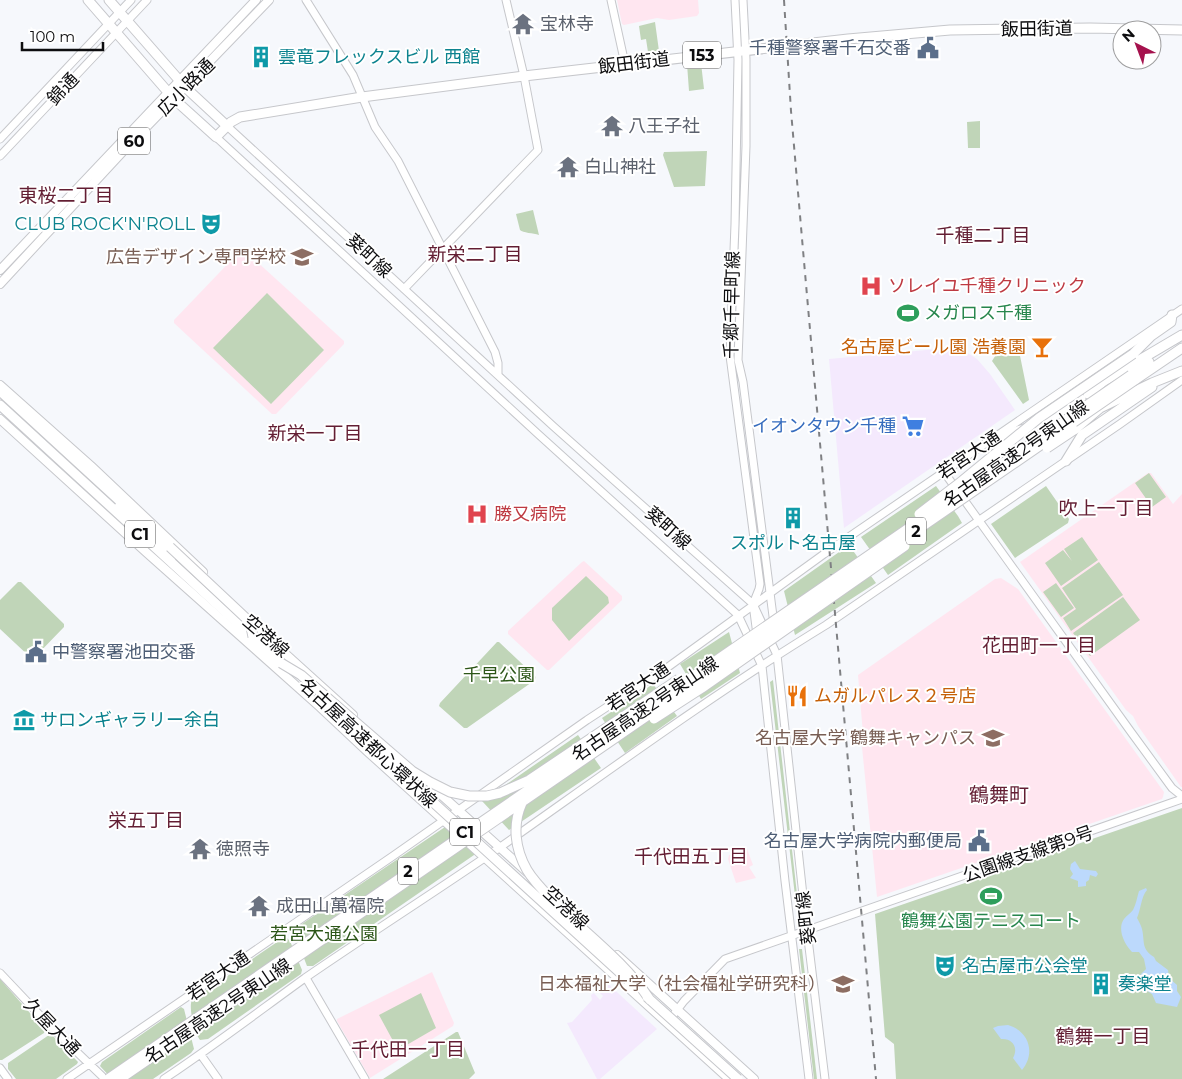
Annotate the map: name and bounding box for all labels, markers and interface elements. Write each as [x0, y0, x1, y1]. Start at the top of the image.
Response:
temple icon: 宝林寺 [510, 11, 536, 37]
place label: 宝林寺 [540, 13, 594, 35]
street label: 飯田街道 [1001, 17, 1073, 41]
scale bar [22, 20, 104, 52]
north arrow [1112, 20, 1162, 70]
text: N [1118, 25, 1139, 46]
text: 100 m [30, 27, 75, 46]
public building icon: 千種警察署千石交番 [915, 35, 941, 61]
place label: 千種警察署千石交番 [749, 37, 911, 59]
road number: 153 [683, 42, 721, 68]
building icon: 雲竜フレックスビル 西館 [248, 44, 274, 70]
place label: 雲竜フレックスビル 西館 [278, 46, 480, 68]
street label: 飯田街道 [597, 48, 671, 78]
street label: 広小路通 [153, 54, 219, 120]
street label: 錦通 [43, 68, 83, 110]
temple icon: 八王子社 [599, 113, 625, 139]
place label: 八王子社 [628, 115, 700, 137]
road number: 60 [118, 128, 150, 154]
temple icon: 白山神社 [555, 154, 581, 180]
place label: 白山神社 [584, 156, 656, 178]
district label: 東桜二丁目 [18, 184, 114, 207]
theatre icon: CLUB ROCK'N'ROLL [198, 211, 224, 237]
place label: CLUB ROCK'N'ROLL [14, 213, 195, 235]
district label: 千種二丁目 [935, 224, 1031, 247]
street label: 葵町線 [342, 230, 396, 282]
district label: 新栄二丁目 [427, 243, 523, 266]
school or university icon: 広告デザイン専門学校 [289, 244, 315, 270]
place label: 広告デザイン専門学校 [106, 246, 286, 268]
street label: 千郷千早町線 [720, 251, 744, 359]
hospital icon: ソレイユ千種クリニック [858, 273, 884, 299]
place label: ソレイユ千種クリニック [888, 275, 1086, 297]
sports icon: メガロス千種 [895, 300, 921, 326]
place label: メガロス千種 [924, 302, 1032, 324]
bar icon: 名古屋ビール園 浩養園 [1029, 334, 1055, 360]
place label: 名古屋ビール園 浩養園 [841, 336, 1026, 358]
street label: 名古屋高速2号東山線 [939, 396, 1093, 512]
supermarket icon: イオンタウン千種 [900, 413, 926, 439]
place label: イオンタウン千種 [752, 415, 896, 437]
district label: 新栄一丁目 [267, 422, 363, 445]
street label: 若宮大通 [933, 426, 1005, 484]
district label: 吹上一丁目 [1058, 497, 1154, 520]
hospital icon: 勝又病院 [464, 501, 490, 527]
street label: 葵町線 [641, 502, 695, 554]
place label: 勝又病院 [494, 503, 566, 525]
building icon: スポルト名古屋 [780, 505, 806, 531]
road number: 2 [906, 518, 926, 544]
road number: C1 [125, 520, 155, 548]
place label: スポルト名古屋 [730, 532, 856, 554]
street label: 空港線 [238, 610, 294, 662]
district label: 花田町一丁目 [982, 634, 1096, 657]
public building icon: 中警察署池田交番 [23, 639, 49, 665]
place label: 中警察署池田交番 [52, 641, 196, 663]
street label: 名古屋高速2号東山線 [567, 652, 723, 766]
street label: 若宮大通 [602, 658, 674, 716]
park label: 千早公園 [463, 664, 535, 686]
street label: 名古屋高速都心環状線 [295, 674, 441, 812]
restaurant icon: ムガルパレス２号店 [784, 683, 810, 709]
place label: ムガルパレス２号店 [814, 685, 976, 707]
museum icon: サロンギャラリー余白 [11, 707, 37, 733]
place label: サロンギャラリー余白 [40, 709, 220, 731]
school or university icon: 名古屋大学 鶴舞キャンパス [980, 725, 1006, 751]
place label: 名古屋大学 鶴舞キャンパス [755, 727, 976, 749]
district label: 鶴舞町 [969, 783, 1029, 807]
district label: 栄五丁目 [108, 809, 184, 832]
road number: C1 [450, 819, 480, 846]
street label: 公園線支線第9号 [960, 821, 1096, 887]
public building icon: 名古屋大学病院内郵便局 [966, 828, 992, 854]
place label: 名古屋大学病院内郵便局 [764, 830, 962, 852]
temple icon: 徳照寺 [187, 836, 213, 862]
place label: 徳照寺 [216, 838, 270, 860]
district label: 千代田五丁目 [634, 845, 748, 868]
road number: 2 [398, 858, 418, 884]
street label: 空港線 [539, 882, 593, 934]
sports icon: 鶴舞公園テニスコート [978, 883, 1004, 909]
street label: 葵町線 [792, 890, 820, 946]
temple icon: 成田山萬福院 [246, 893, 272, 919]
place label: 成田山萬福院 [276, 895, 384, 917]
place label: 鶴舞公園テニスコート [901, 910, 1081, 932]
park label: 若宮大通公園 [270, 923, 378, 945]
street label: 若宮大通 [182, 946, 254, 1006]
theatre icon: 名古屋市公会堂 [932, 953, 958, 979]
street label: 名古屋高速2号東山線 [140, 954, 296, 1068]
place label: 名古屋市公会堂 [962, 955, 1088, 977]
school or university icon: 日本福祉大学（社会福祉学研究科） [830, 971, 856, 997]
building icon: 奏楽堂 [1088, 971, 1114, 997]
place label: 日本福祉大学（社会福祉学研究科） [538, 973, 826, 995]
place label: 奏楽堂 [1118, 973, 1172, 995]
street label: 久屋大通 [19, 993, 85, 1061]
district label: 鶴舞一丁目 [1055, 1025, 1151, 1048]
district label: 千代田一丁目 [351, 1038, 465, 1061]

